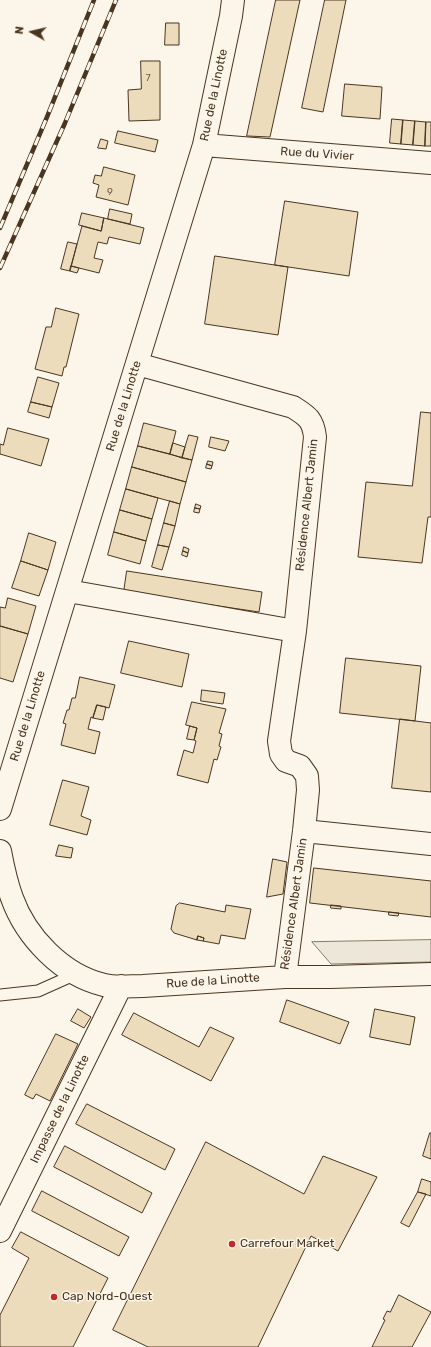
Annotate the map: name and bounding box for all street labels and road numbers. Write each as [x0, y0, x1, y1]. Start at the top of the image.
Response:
street label: Rue de la Linotte [197, 48, 231, 142]
street label: Rue du Vivier [280, 144, 354, 164]
street label: Rue de la Linotte [103, 359, 145, 453]
street label: Résidence Albert Jamin [293, 438, 321, 572]
street label: Rue de la Linotte [7, 669, 49, 763]
street label: Résidence Albert Jamin [278, 837, 310, 971]
street label: Rue de la Linotte [166, 971, 260, 991]
street label: Impasse de la Linotte [27, 1052, 93, 1166]

